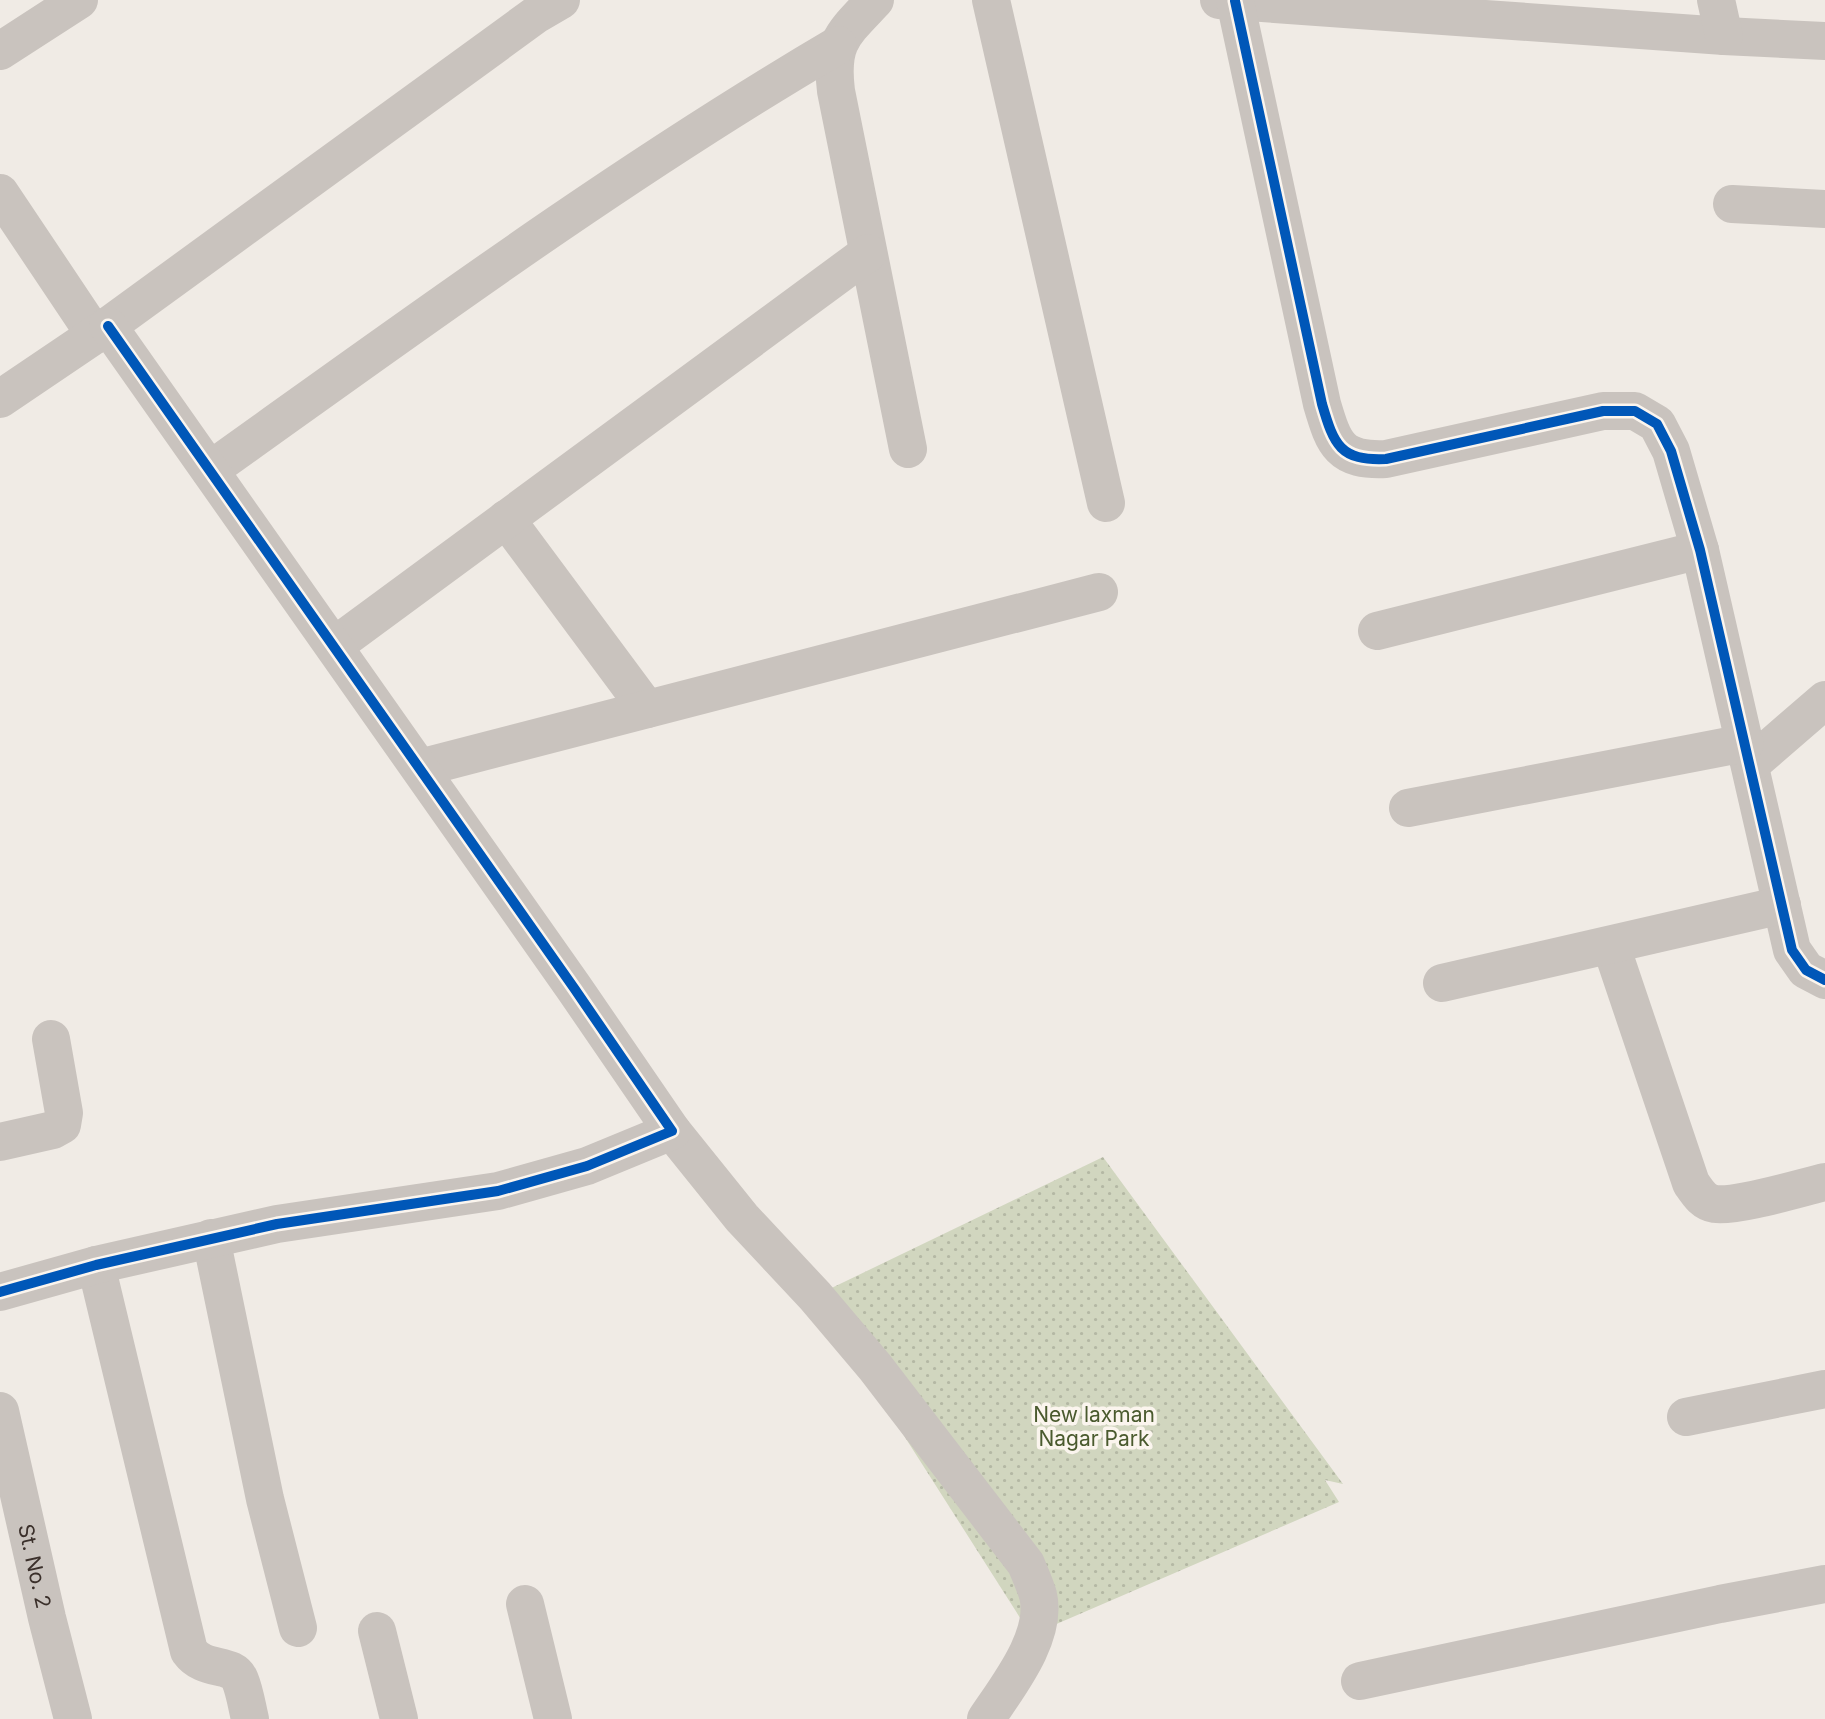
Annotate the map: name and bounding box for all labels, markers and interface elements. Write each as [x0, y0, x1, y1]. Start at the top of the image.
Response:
park label: New laxman Nagar Park [1033, 1402, 1155, 1451]
street label: St. No. 2 [14, 1522, 57, 1611]

